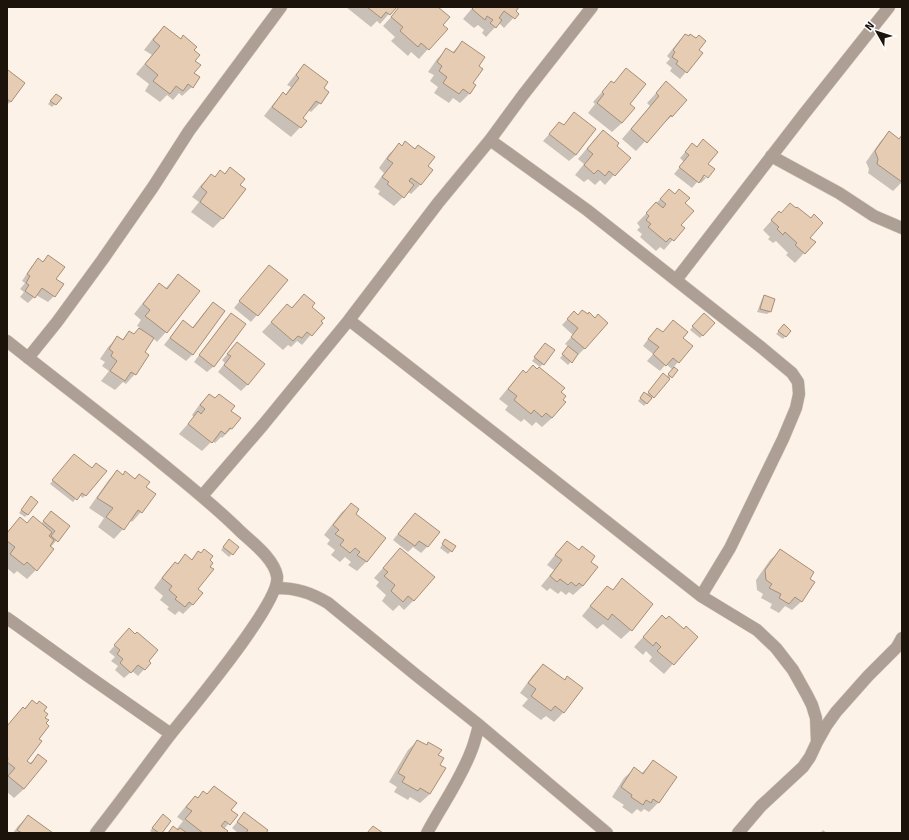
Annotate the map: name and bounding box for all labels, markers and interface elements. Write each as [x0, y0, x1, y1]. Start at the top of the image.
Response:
north arrow [857, 12, 897, 52]
text: N [862, 19, 877, 33]

